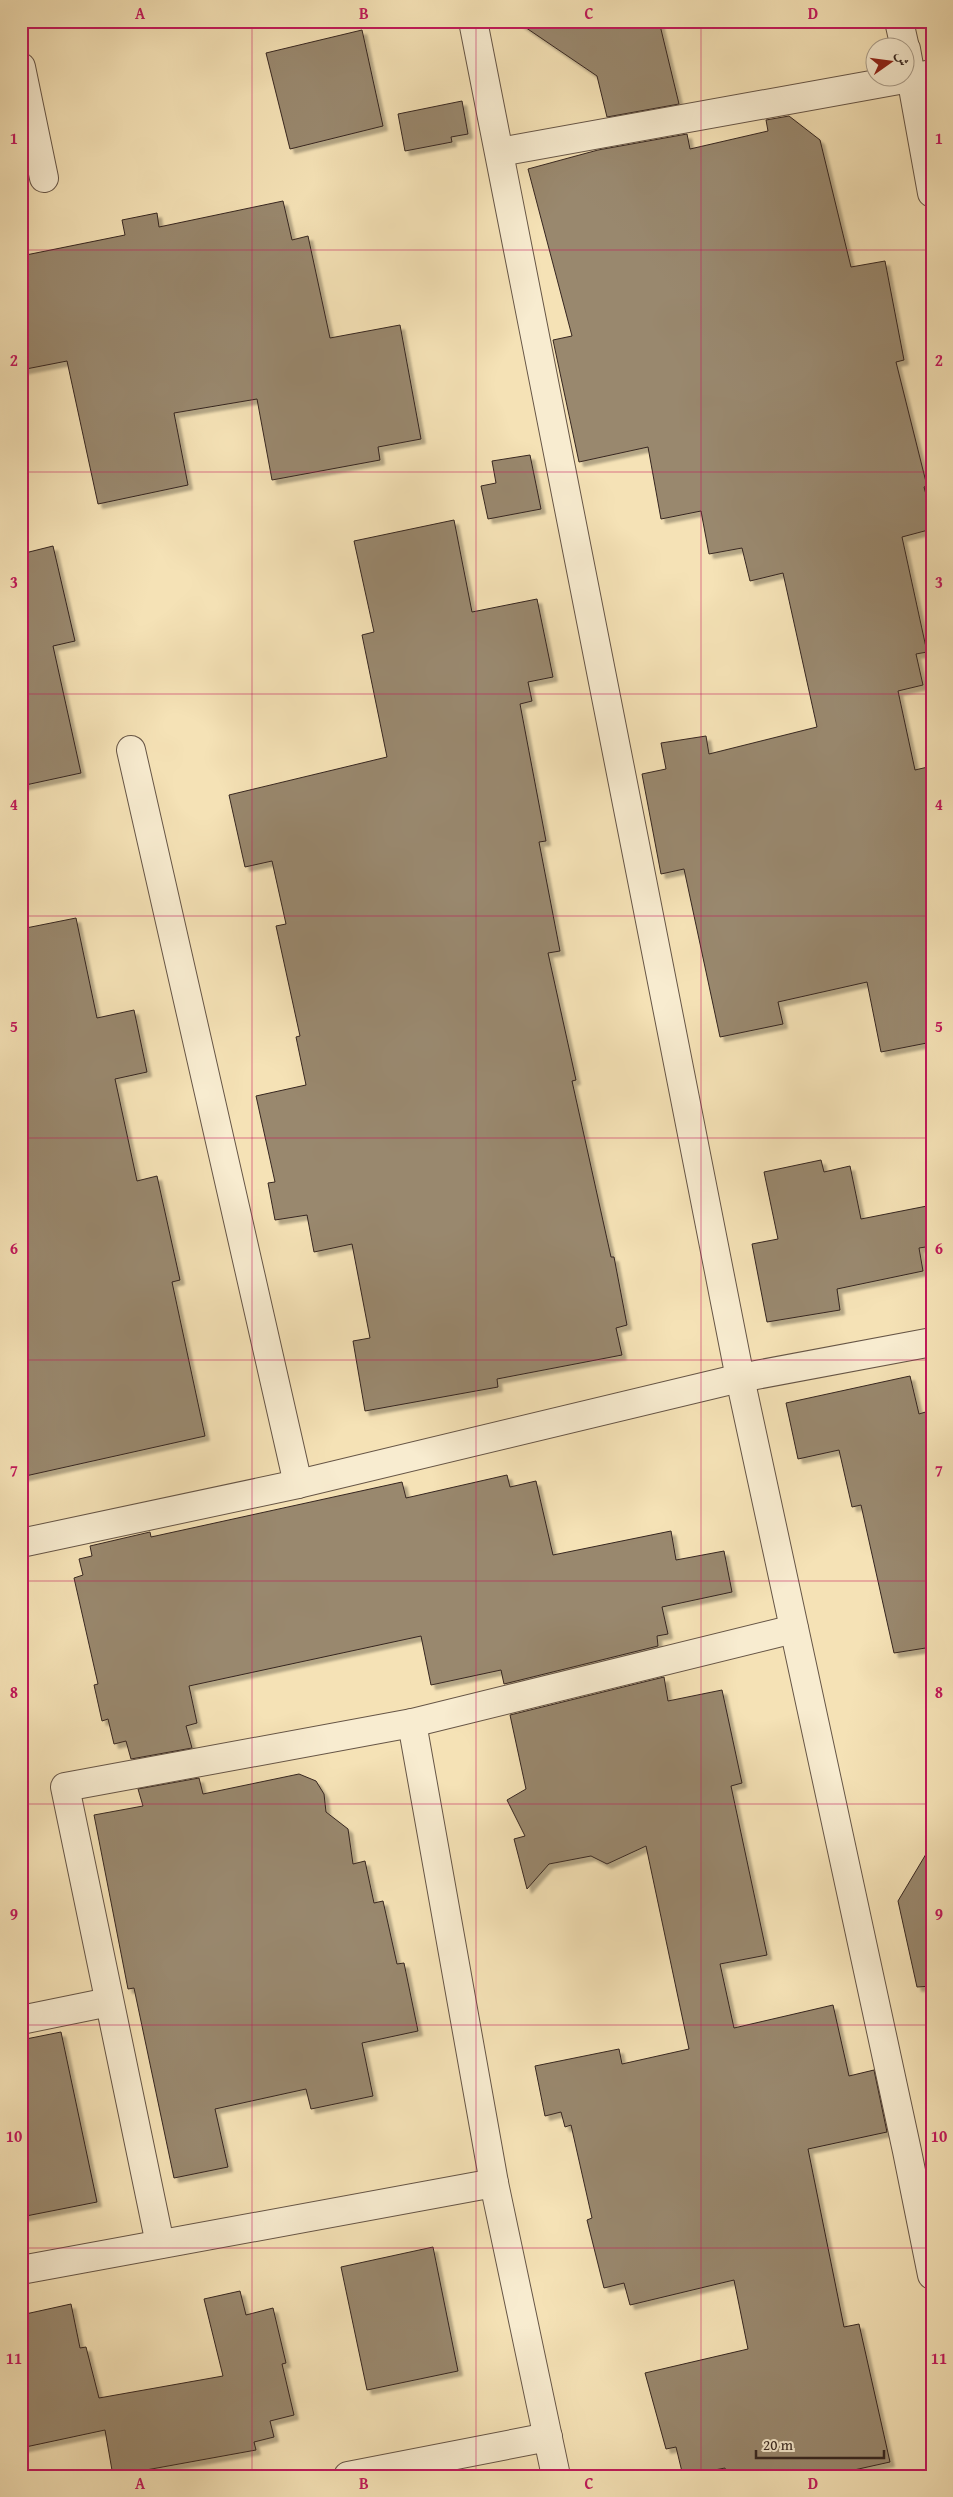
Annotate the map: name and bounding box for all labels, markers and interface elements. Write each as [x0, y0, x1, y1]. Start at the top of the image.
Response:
text: A [135, 1, 146, 25]
text: B [359, 1, 369, 25]
text: C [584, 1, 594, 25]
text: D [808, 1, 818, 25]
north arrow [866, 38, 916, 88]
text: ش [891, 50, 914, 68]
text: 1 [10, 126, 18, 150]
text: 1 [935, 126, 943, 150]
text: 2 [10, 348, 18, 372]
text: 2 [935, 348, 943, 372]
text: 3 [10, 570, 18, 594]
text: 3 [935, 570, 943, 594]
text: 4 [10, 792, 18, 816]
text: 4 [935, 792, 943, 816]
text: 5 [10, 1014, 18, 1038]
text: 5 [935, 1014, 943, 1038]
text: 6 [10, 1236, 18, 1260]
text: 6 [935, 1236, 943, 1260]
text: 7 [10, 1458, 18, 1482]
text: 7 [935, 1458, 943, 1482]
text: 8 [10, 1680, 18, 1704]
text: 8 [935, 1680, 943, 1704]
text: 9 [10, 1902, 18, 1926]
text: 9 [935, 1902, 943, 1926]
text: 10 [6, 2124, 22, 2148]
text: 10 [931, 2124, 947, 2148]
text: 11 [6, 2346, 22, 2370]
text: 11 [931, 2346, 947, 2370]
scale bar [756, 2427, 883, 2459]
text: 20 m [763, 2434, 794, 2455]
text: A [135, 2471, 146, 2495]
text: B [359, 2471, 369, 2495]
text: C [584, 2471, 594, 2495]
text: D [808, 2471, 818, 2495]

